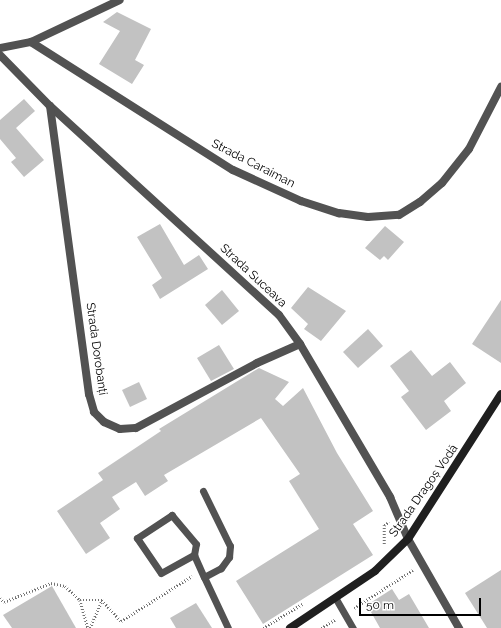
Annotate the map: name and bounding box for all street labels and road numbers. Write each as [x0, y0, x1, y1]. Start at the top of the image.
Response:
street label: Strada Caraiman [209, 137, 297, 191]
street label: Strada Suceava [217, 241, 289, 311]
street label: Strada Dorobanți [82, 302, 110, 396]
street label: Strada Dragoș Vodă [386, 442, 462, 540]

